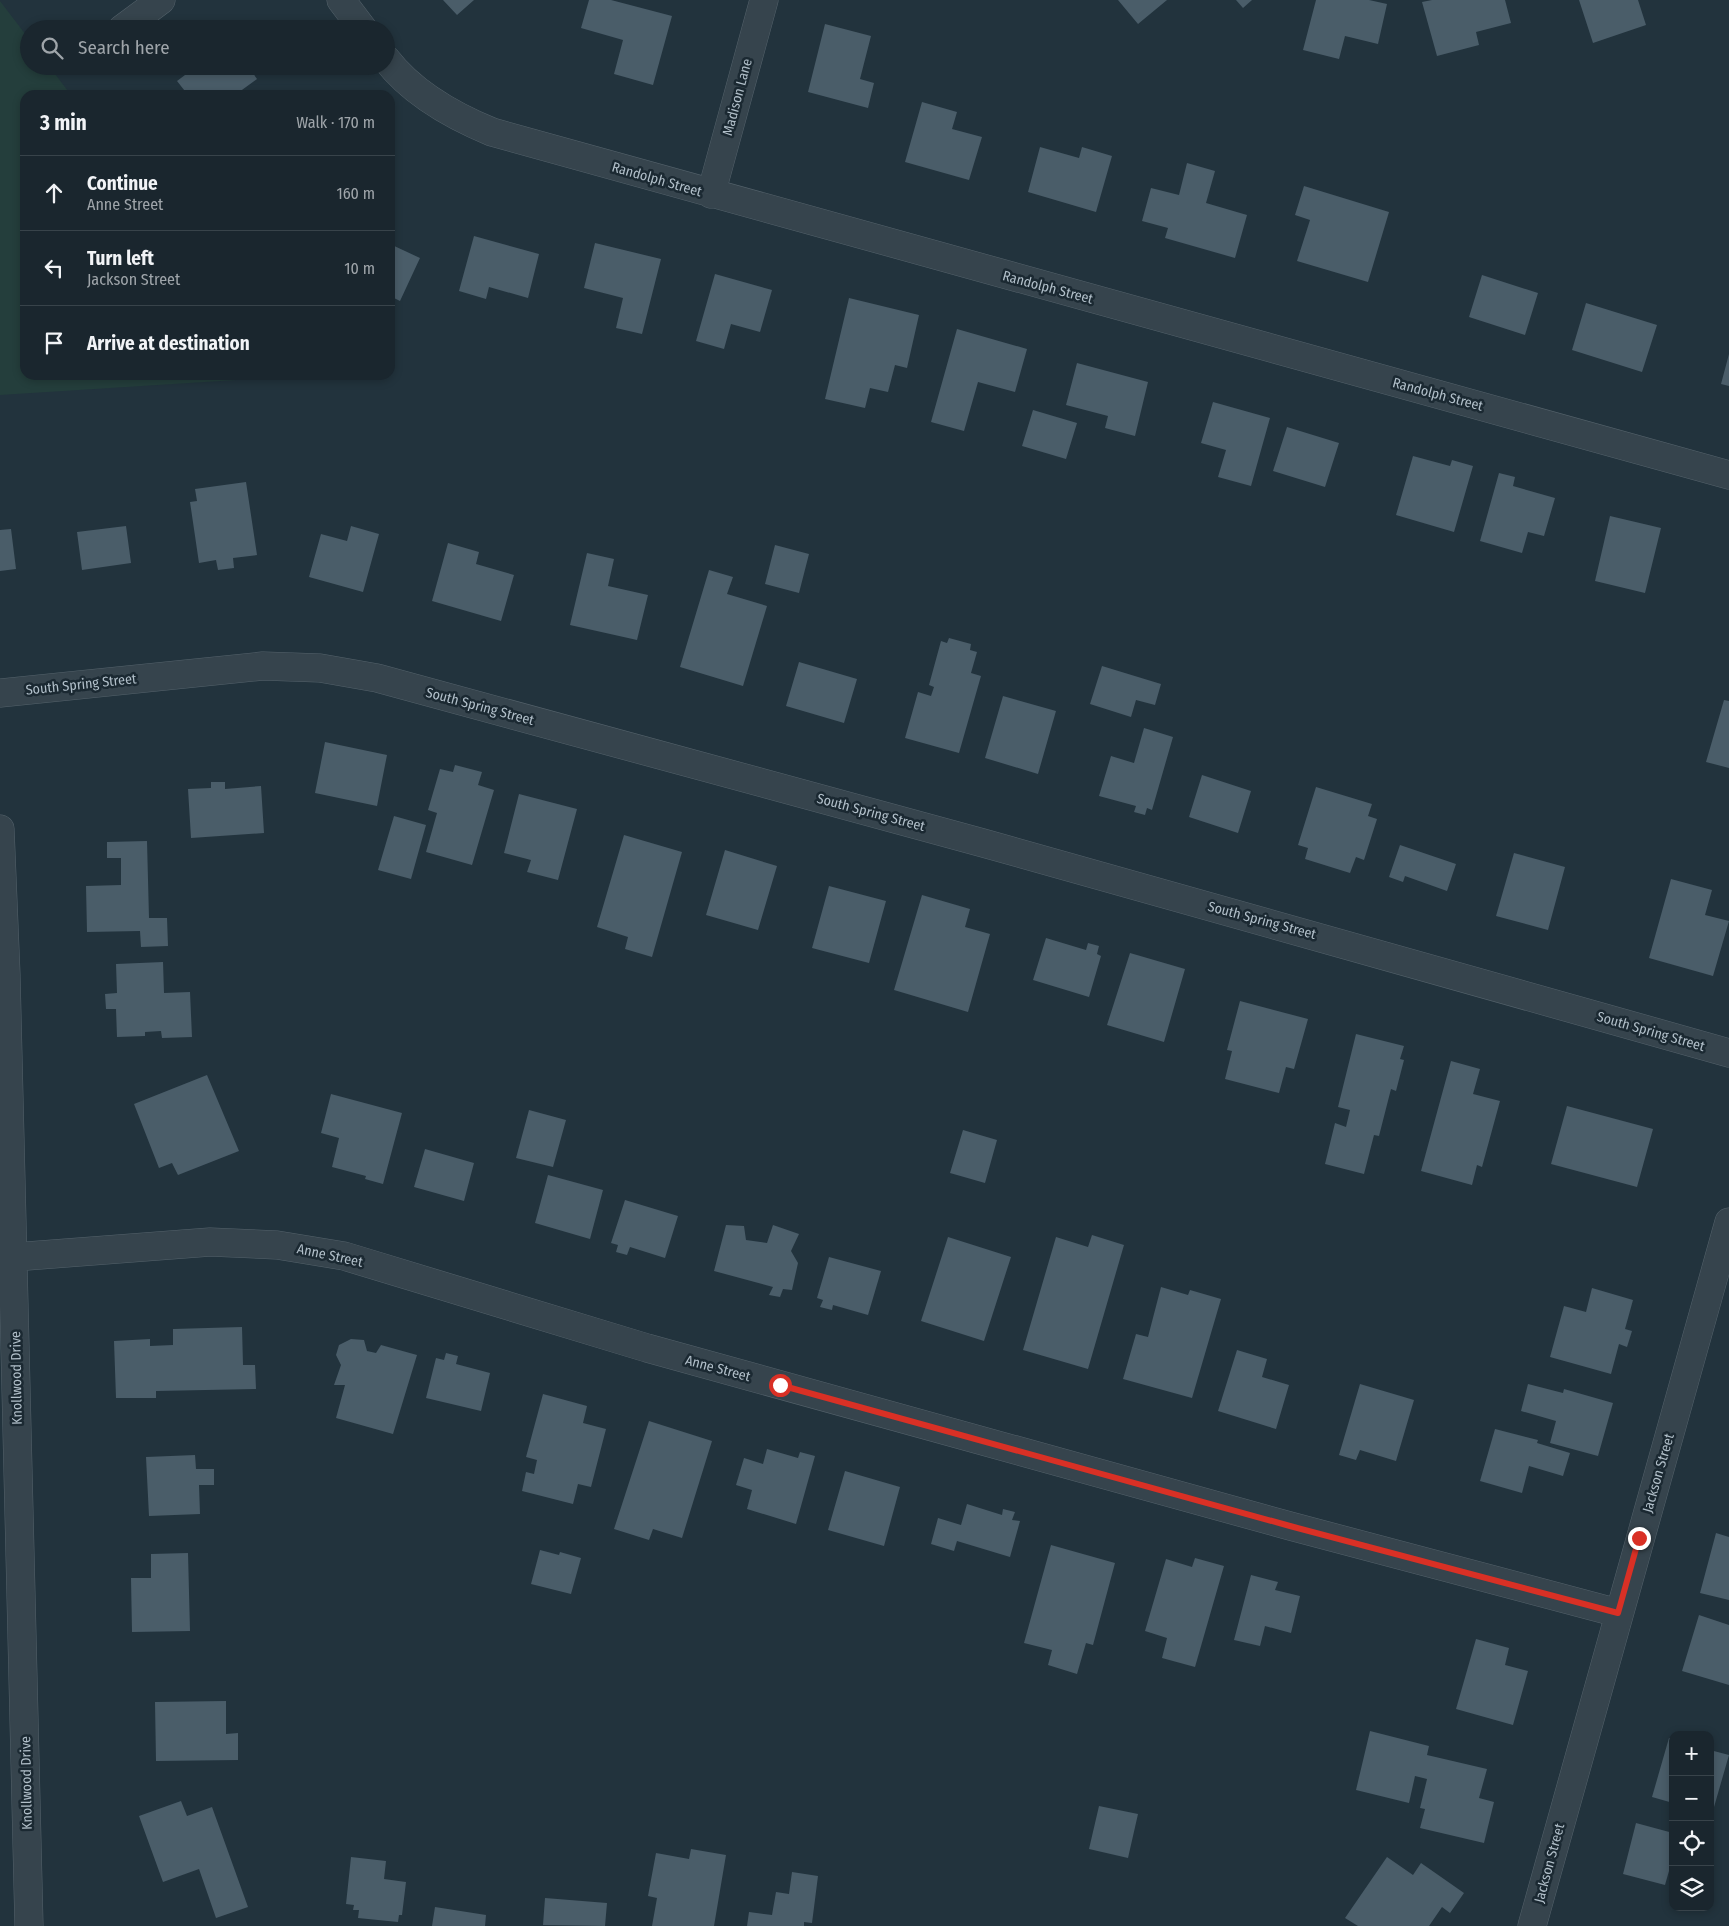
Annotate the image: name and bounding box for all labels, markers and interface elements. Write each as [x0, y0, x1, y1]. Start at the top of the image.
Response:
search box [20, 20, 395, 75]
icon: search [38, 34, 66, 62]
text: Search here [78, 36, 170, 59]
street label: Madison Lane [719, 57, 756, 138]
text: 3 min [40, 110, 87, 136]
text: Walk · 170 m [296, 113, 375, 132]
street label: Randolph Street [610, 159, 704, 201]
text: Continue [87, 172, 158, 195]
icon: ahead [40, 179, 68, 207]
text: 160 m [336, 184, 375, 203]
text: Anne Street [87, 195, 163, 214]
text: Turn left [87, 247, 154, 270]
icon: left [40, 254, 68, 282]
text: 10 m [344, 259, 375, 278]
street label: Randolph Street [1001, 267, 1095, 308]
text: Jackson Street [87, 270, 180, 289]
icon: arrive [40, 329, 68, 357]
text: Arrive at destination [87, 332, 250, 355]
street label: Randolph Street [1391, 374, 1485, 415]
street label: South Spring Street [25, 670, 138, 699]
street label: South Spring Street [424, 684, 536, 729]
street label: South Spring Street [815, 790, 927, 835]
street label: South Spring Street [1206, 898, 1318, 943]
street label: South Spring Street [1595, 1008, 1707, 1055]
street label: Anne Street [295, 1240, 365, 1271]
street label: Knollwood Drive [7, 1331, 26, 1425]
street label: Anne Street [683, 1352, 753, 1385]
route start [769, 1374, 792, 1397]
street label: Jackson Street [1639, 1431, 1678, 1515]
route end [1628, 1527, 1651, 1550]
map controls [1669, 1731, 1714, 1911]
button: + [1669, 1731, 1714, 1776]
street label: Knollwood Drive [17, 1736, 36, 1830]
button: − [1669, 1776, 1714, 1821]
street label: Jackson Street [1531, 1821, 1568, 1905]
button: locate [1669, 1821, 1714, 1866]
button: layers [1669, 1866, 1714, 1911]

